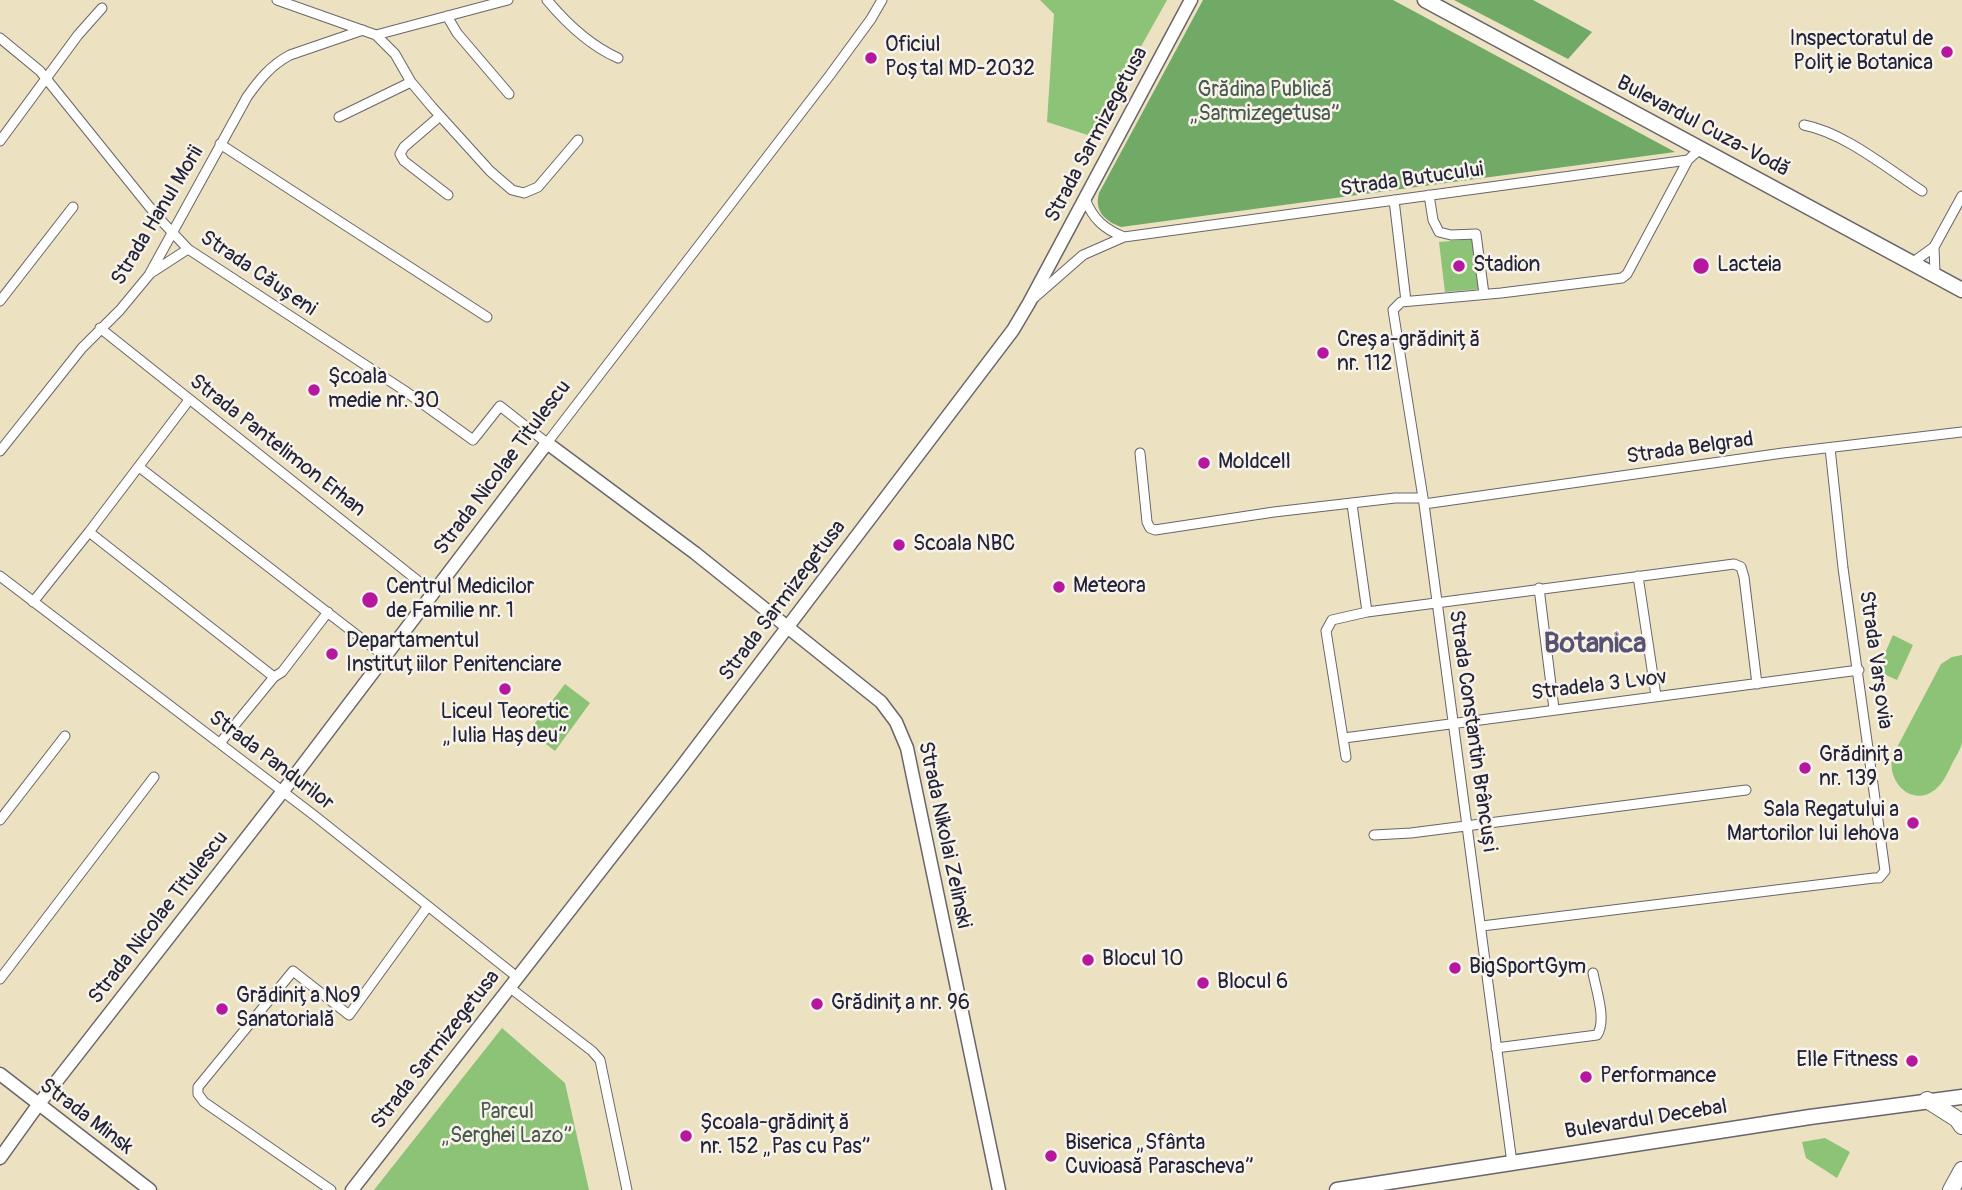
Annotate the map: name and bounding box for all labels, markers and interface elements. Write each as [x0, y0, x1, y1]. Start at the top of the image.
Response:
place label: Inspectoratul de Poliție Botanica [1789, 27, 1933, 77]
place label: Oficiul Poștal MD-2032 [885, 33, 1035, 83]
street label: Strada Sarmizegetusa [1040, 43, 1154, 227]
marker: Inspectoratul de Poliție Botanica [1939, 44, 1955, 60]
marker: Oficiul Poștal MD-2032 [863, 50, 879, 66]
street label: Bulevardul Cuza-Vodă [1612, 71, 1794, 183]
park label: Grădina Publică „Sarmizegetusa” [1190, 78, 1340, 128]
street label: Strada Hanul Morii [106, 142, 210, 290]
street label: Strada Butucului [1339, 157, 1485, 203]
street label: Strada Căușeni [195, 226, 321, 322]
place label: Stadion [1473, 253, 1540, 279]
place label: Lacteia [1717, 253, 1782, 279]
marker: Lacteia [1691, 256, 1711, 276]
marker: Stadion [1451, 258, 1467, 274]
place label: Creșa-grădiniță nr. 112 [1337, 328, 1480, 378]
marker: Creșa-grădiniță nr. 112 [1315, 345, 1331, 361]
place label: Şcoala medie nr. 30 [328, 365, 439, 415]
street label: Strada Pantelimon Erhan [184, 369, 370, 523]
street label: Strada Nicolae Titulescu [429, 376, 577, 560]
marker: Şcoala medie nr. 30 [306, 382, 322, 398]
street label: Strada Belgrad [1625, 428, 1755, 470]
place label: Moldcell [1218, 450, 1291, 476]
marker: Moldcell [1196, 455, 1212, 471]
street label: Strada Sarmizegetusa [714, 516, 852, 686]
place label: Scoala NBC [913, 532, 1015, 558]
marker: Scoala NBC [891, 537, 907, 553]
place label: Meteora [1073, 574, 1146, 600]
place label: Centrul Medicilor de Familie nr. 1 [386, 575, 534, 625]
marker: Meteora [1051, 579, 1067, 595]
street label: Strada Varșovia [1853, 589, 1897, 731]
marker: Centrul Medicilor de Familie nr. 1 [360, 590, 380, 610]
street label: Strada Constantin Brâncuși [1443, 609, 1501, 853]
district label: Botanica [1544, 628, 1646, 662]
place label: Departamentul Instituțiilor Penitenciare [346, 629, 561, 679]
marker: Departamentul Instituțiilor Penitenciare [324, 646, 340, 662]
street label: Stradela 3 Lvov [1530, 665, 1668, 707]
marker: Liceul Teoretic „Iulia Hașdeu” [497, 681, 513, 697]
place label: Liceul Teoretic „Iulia Hașdeu” [440, 700, 570, 750]
street label: Strada Pandurilor [203, 706, 339, 816]
street label: Strada Nikolai Zelinski [912, 739, 976, 931]
place label: Grădinița nr. 139 [1819, 743, 1903, 793]
marker: Grădinița nr. 139 [1797, 760, 1813, 776]
place label: Sala Regatului a Martorilor lui Iehova [1727, 798, 1899, 848]
marker: Sala Regatului a Martorilor lui Iehova [1905, 815, 1921, 831]
street label: Strada Nicolae Titulescu [84, 827, 234, 1009]
place label: Blocul 10 [1102, 947, 1184, 973]
marker: Blocul 10 [1080, 952, 1096, 968]
place label: BigSportGym [1469, 955, 1586, 981]
marker: BigSportGym [1447, 960, 1463, 976]
street label: Strada Sarmizegetusa [366, 965, 506, 1135]
place label: Blocul 6 [1217, 970, 1288, 996]
marker: Blocul 6 [1195, 975, 1211, 991]
place label: Grădinița №9 Sanatorială [236, 984, 361, 1034]
place label: Grădinița nr. 96 [831, 991, 970, 1017]
marker: Grădinița nr. 96 [809, 996, 825, 1012]
marker: Grădinița №9 Sanatorială [214, 1001, 230, 1017]
place label: Elle Fitness [1796, 1048, 1898, 1074]
marker: Elle Fitness [1904, 1053, 1920, 1069]
place label: Performance [1600, 1064, 1716, 1090]
marker: Performance [1578, 1069, 1594, 1085]
street label: Strada Minsk [34, 1074, 138, 1160]
street label: Bulevardul Decebal [1563, 1095, 1729, 1145]
park label: Parcul „Serghei Lazo” [442, 1100, 572, 1150]
place label: Școala-grădiniță nr. 152 „Pas cu Pas” [700, 1111, 871, 1161]
marker: Școala-grădiniță nr. 152 „Pas cu Pas” [678, 1128, 694, 1144]
place label: Biserica „Sfânta Cuvioasă Parascheva” [1065, 1131, 1254, 1181]
marker: Biserica „Sfânta Cuvioasă Parascheva” [1043, 1148, 1059, 1164]

